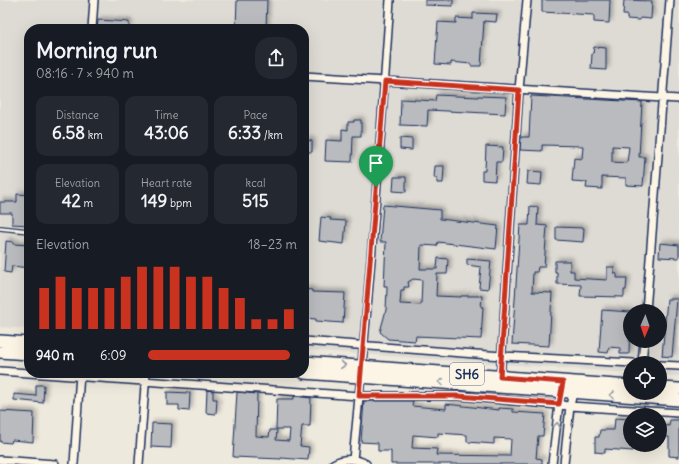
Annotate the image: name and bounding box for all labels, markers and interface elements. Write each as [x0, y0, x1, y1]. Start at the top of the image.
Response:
text: Morning run [36, 36, 158, 64]
button: share [255, 37, 297, 79]
text: 08:16 · 7 × 940 m [36, 65, 134, 82]
text: Distance [56, 108, 99, 122]
text: Time [155, 108, 178, 122]
text: Pace [244, 108, 267, 122]
text: 6.58 [52, 122, 85, 144]
text: 43:06 [144, 122, 189, 144]
text: 6:33 [228, 122, 261, 144]
text: km [85, 128, 103, 142]
text: /km [261, 128, 283, 142]
pin [359, 146, 393, 187]
icon: arrive [365, 152, 387, 174]
text: Elevation [55, 176, 100, 190]
text: Heart rate [141, 176, 192, 190]
text: kcal [246, 176, 265, 190]
text: 42 [62, 190, 81, 212]
text: 149 [141, 190, 167, 212]
text: 515 [242, 190, 269, 212]
text: m [81, 196, 93, 210]
text: bpm [167, 196, 192, 210]
text: Elevation [36, 236, 89, 253]
text: 18–23 m [248, 236, 297, 253]
north arrow [623, 304, 667, 348]
map controls [623, 304, 667, 452]
text: 940 m [36, 347, 74, 364]
text: 6:09 [100, 347, 126, 364]
button: locate [623, 356, 667, 400]
one-way arrow [340, 360, 346, 369]
road number: SH6 [450, 363, 484, 385]
one-way arrow [438, 378, 444, 387]
one-way arrow [609, 390, 615, 399]
button: layers [623, 408, 667, 452]
one-way arrow [552, 422, 561, 428]

